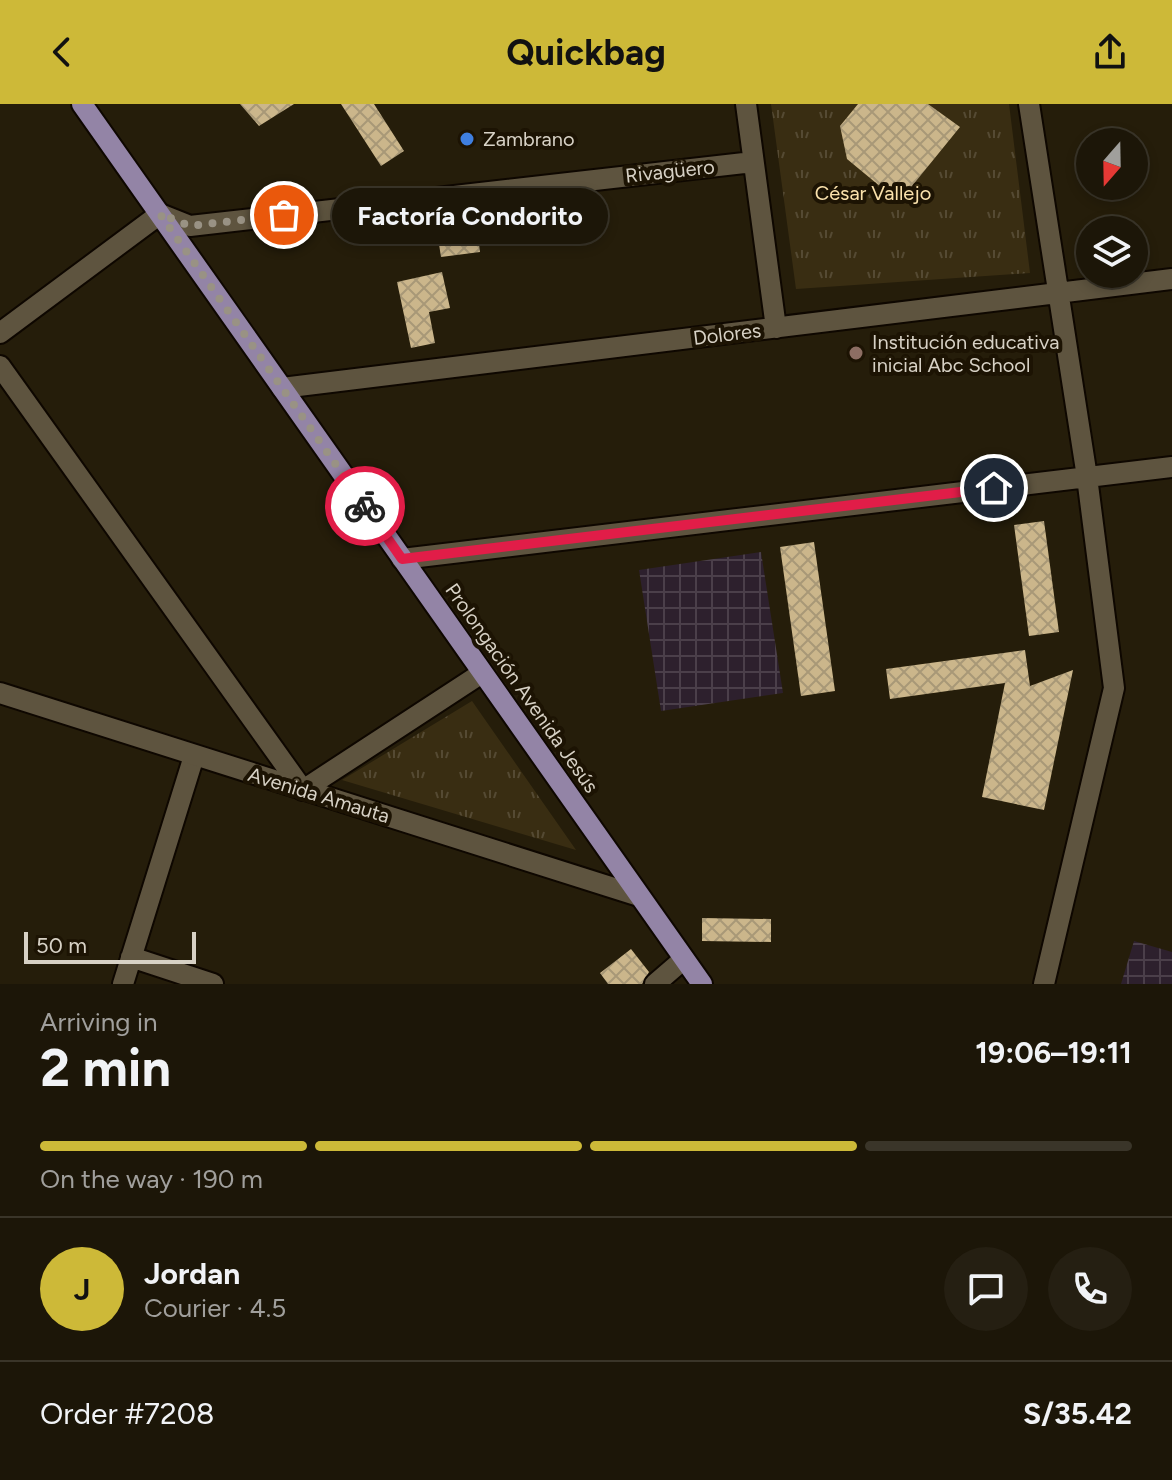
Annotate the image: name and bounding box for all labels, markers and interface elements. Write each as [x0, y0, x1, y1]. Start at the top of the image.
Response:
icon: back [40, 30, 84, 74]
icon: share [1088, 30, 1132, 74]
text: Quickbag [506, 31, 666, 74]
place label: Zambrano [483, 127, 574, 151]
north arrow [1076, 128, 1148, 200]
map controls [1076, 128, 1148, 288]
marker: Zambrano [458, 130, 476, 148]
street label: Rivagüero [624, 154, 716, 188]
pin [250, 181, 318, 249]
park label: César Vallejo [815, 181, 931, 205]
callout: Factoría Condorito [332, 187, 608, 243]
icon: bag [262, 193, 306, 237]
text: Factoría Condorito [357, 200, 583, 232]
button: layers [1076, 216, 1148, 288]
street label: Dolores [692, 318, 762, 350]
place label: Institución educativa inicial Abc School [872, 330, 1059, 377]
marker: Institución educativa inicial Abc School [847, 344, 865, 362]
pin [960, 454, 1028, 522]
courier [325, 466, 405, 546]
icon: home [972, 466, 1016, 510]
icon: bike [343, 484, 387, 528]
street label: Prolongación Avenida Jesús [440, 579, 604, 797]
street label: Avenida Amauta [245, 762, 393, 828]
scale bar [24, 928, 196, 964]
text: 50 m [36, 932, 87, 959]
text: Arriving in [40, 1006, 158, 1038]
text: 19:06–19:11 [975, 1034, 1132, 1071]
text: 2 min [40, 1037, 171, 1099]
text: On the way · 190 m [40, 1163, 263, 1195]
button: chat [944, 1247, 1028, 1331]
button: phone [1048, 1247, 1132, 1331]
text: Jordan [144, 1255, 240, 1292]
text: J [74, 1271, 90, 1308]
text: Courier · 4.5 [144, 1292, 286, 1324]
text: Order #7208 [40, 1395, 214, 1432]
text: S/35.42 [1023, 1395, 1132, 1432]

